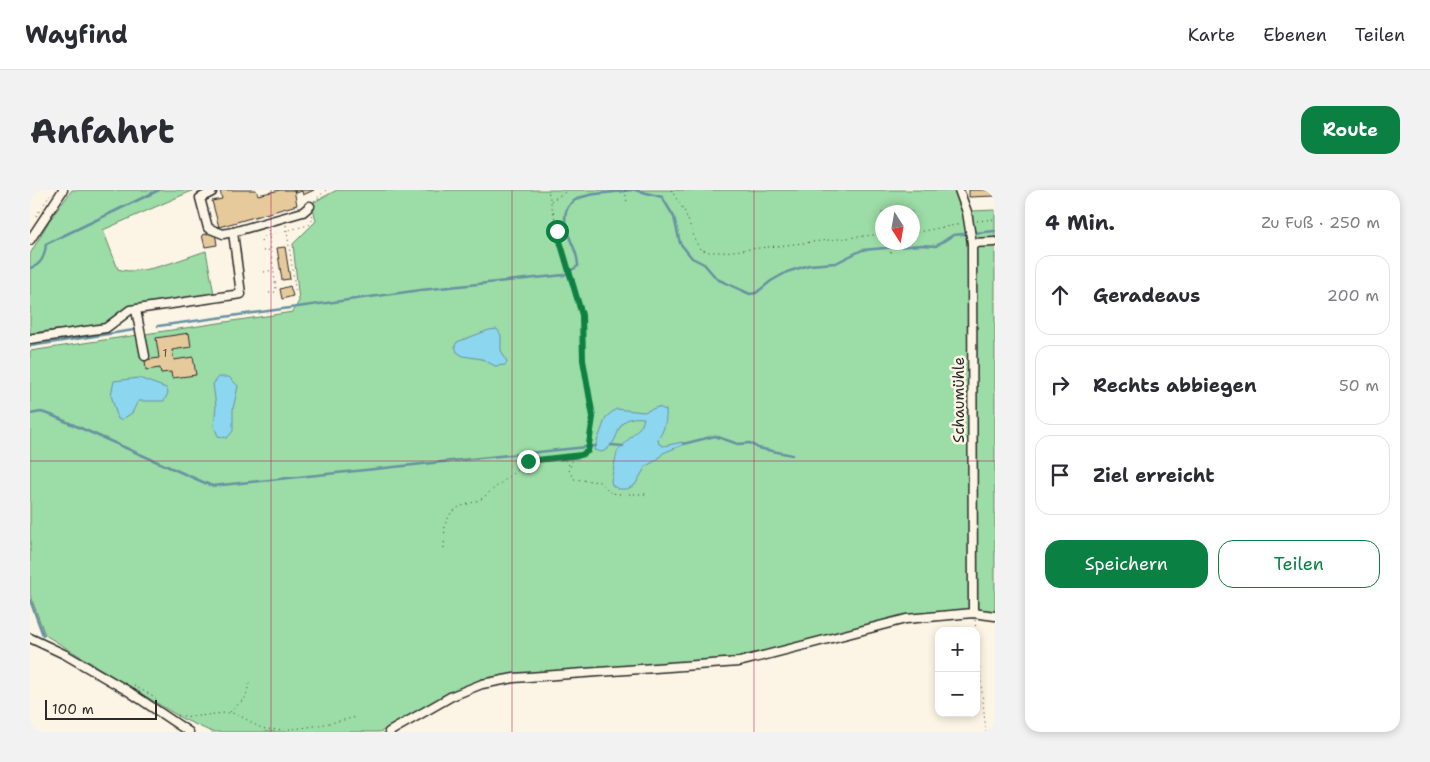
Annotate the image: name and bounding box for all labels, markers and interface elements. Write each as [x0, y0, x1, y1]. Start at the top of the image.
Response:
text: Wayfind [25, 19, 128, 51]
text: Karte [1188, 23, 1235, 47]
text: Ebenen [1263, 23, 1327, 47]
text: Teilen [1355, 23, 1405, 47]
button: Route [1301, 106, 1400, 154]
text: Anfahrt [30, 107, 174, 154]
north arrow [875, 205, 920, 250]
text: 4 Min. [1045, 209, 1115, 237]
text: Zu Fuß · 250 m [1261, 212, 1380, 233]
route start [546, 220, 569, 243]
icon: ahead [1046, 281, 1074, 309]
text: Geradeaus [1093, 283, 1200, 308]
text: 200 m [1327, 285, 1379, 306]
house number: 1 [162, 345, 168, 361]
street label: Schaumühle [949, 357, 969, 443]
icon: right [1046, 371, 1074, 399]
text: Rechts abbiegen [1093, 373, 1257, 398]
text: 50 m [1339, 375, 1379, 396]
route end [517, 450, 540, 473]
icon: arrive [1046, 461, 1074, 489]
text: Ziel erreicht [1093, 463, 1214, 488]
button: Speichern [1045, 540, 1208, 588]
button: Teilen [1218, 540, 1380, 588]
map controls [935, 627, 980, 717]
button: + [935, 627, 980, 672]
button: − [935, 672, 980, 717]
scale bar [45, 697, 158, 720]
text: 100 m [52, 700, 94, 718]

